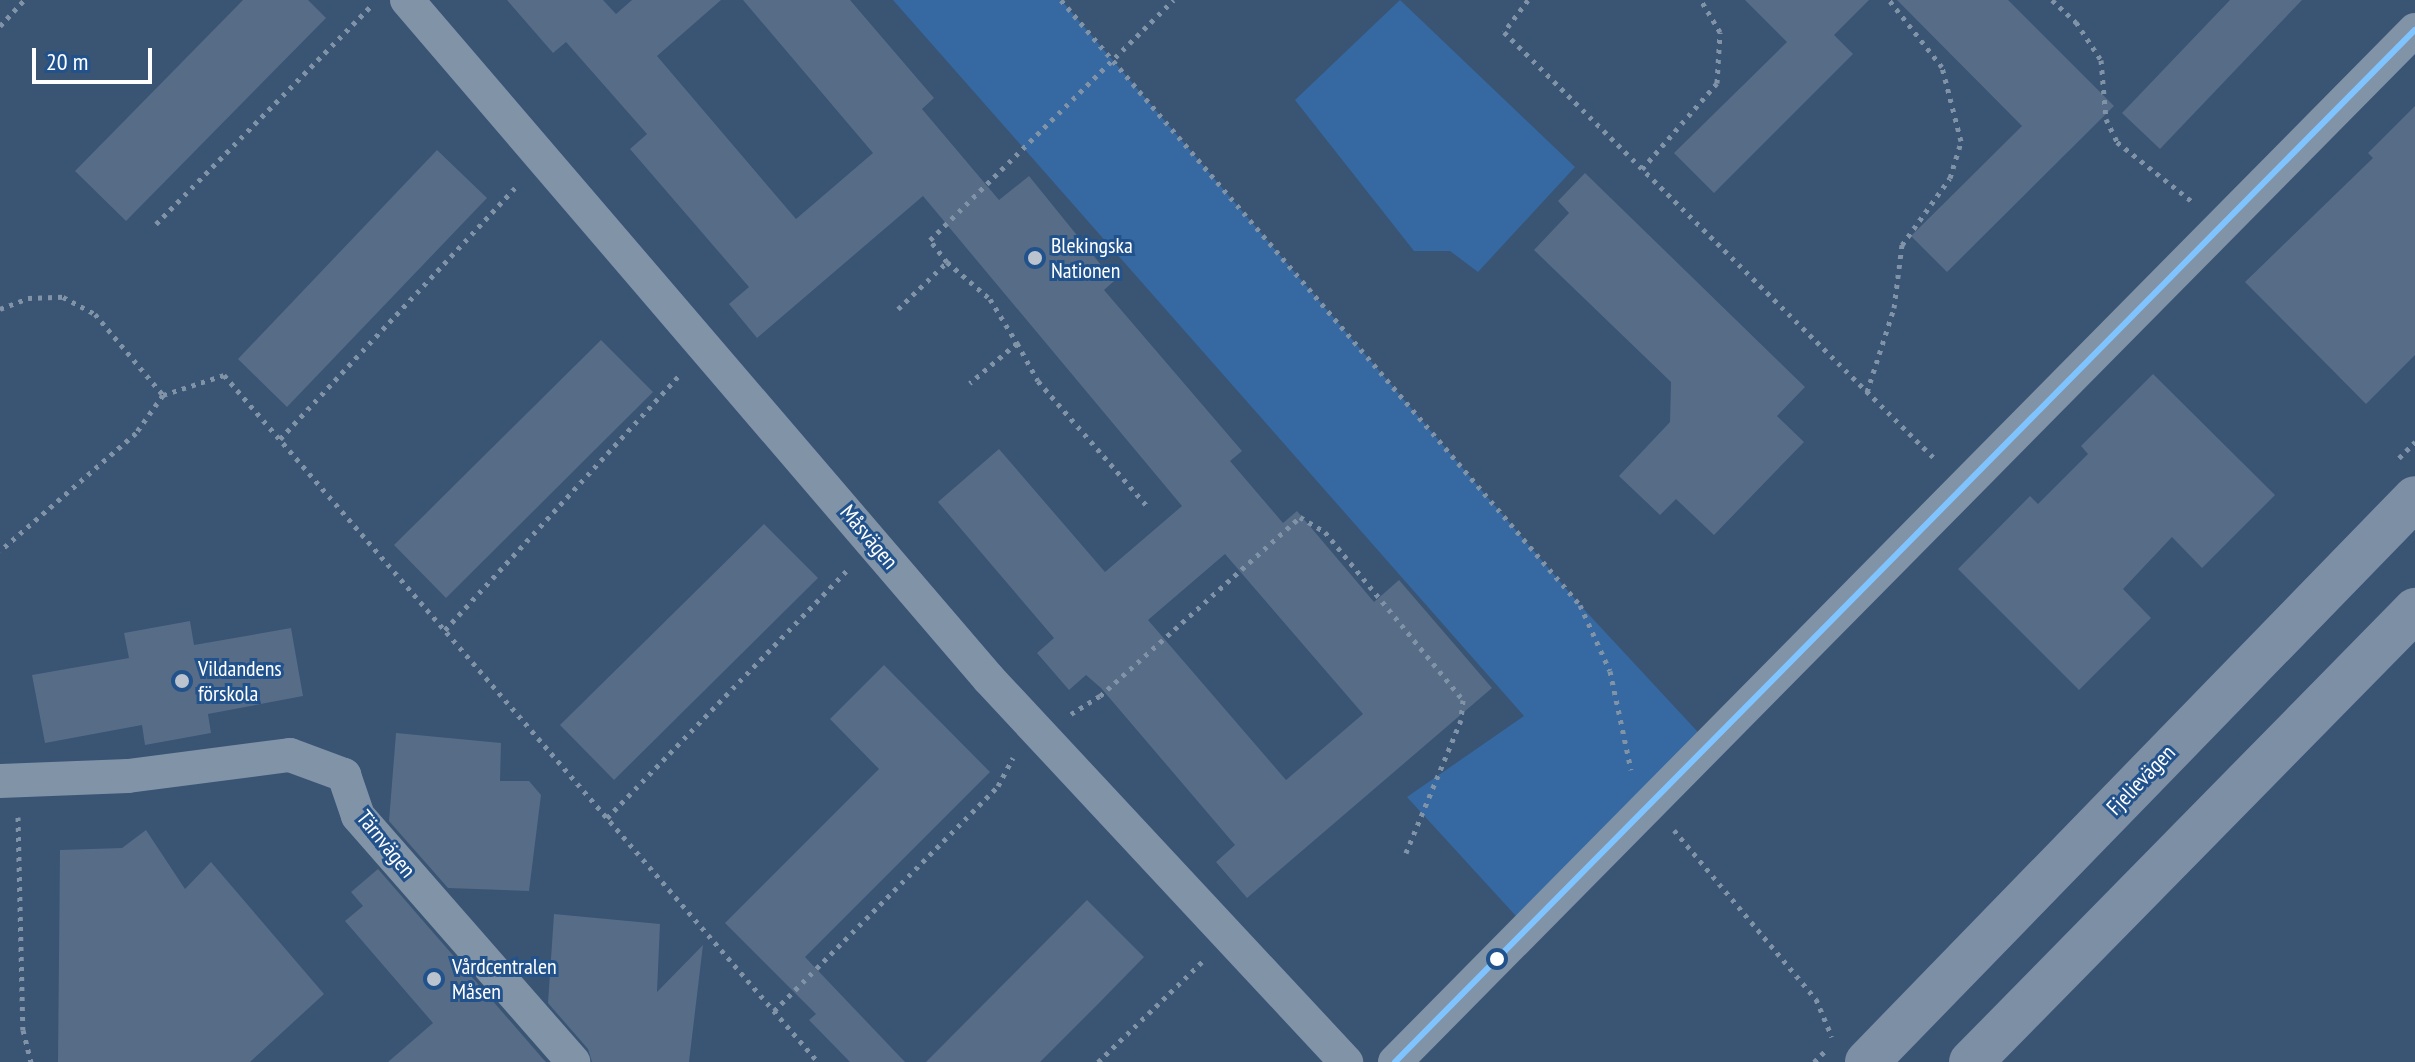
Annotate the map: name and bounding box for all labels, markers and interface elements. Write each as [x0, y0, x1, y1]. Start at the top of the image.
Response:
scale bar [36, 32, 156, 82]
text: 20 m [46, 46, 88, 77]
place label: Blekingska Nationen [1051, 232, 1133, 284]
marker: Blekingska Nationen [1026, 249, 1044, 267]
street label: Måsvägen [835, 499, 903, 575]
place label: Vildandens förskola [198, 655, 282, 706]
marker: Vildandens förskola [173, 672, 191, 690]
street label: Fjelievägen [2101, 740, 2181, 820]
street label: Tärnvägen [351, 805, 421, 883]
unlabelled marker [1489, 951, 1505, 967]
place label: Vårdcentralen Måsen [452, 953, 557, 1004]
marker: Vårdcentralen Måsen [423, 968, 445, 990]

